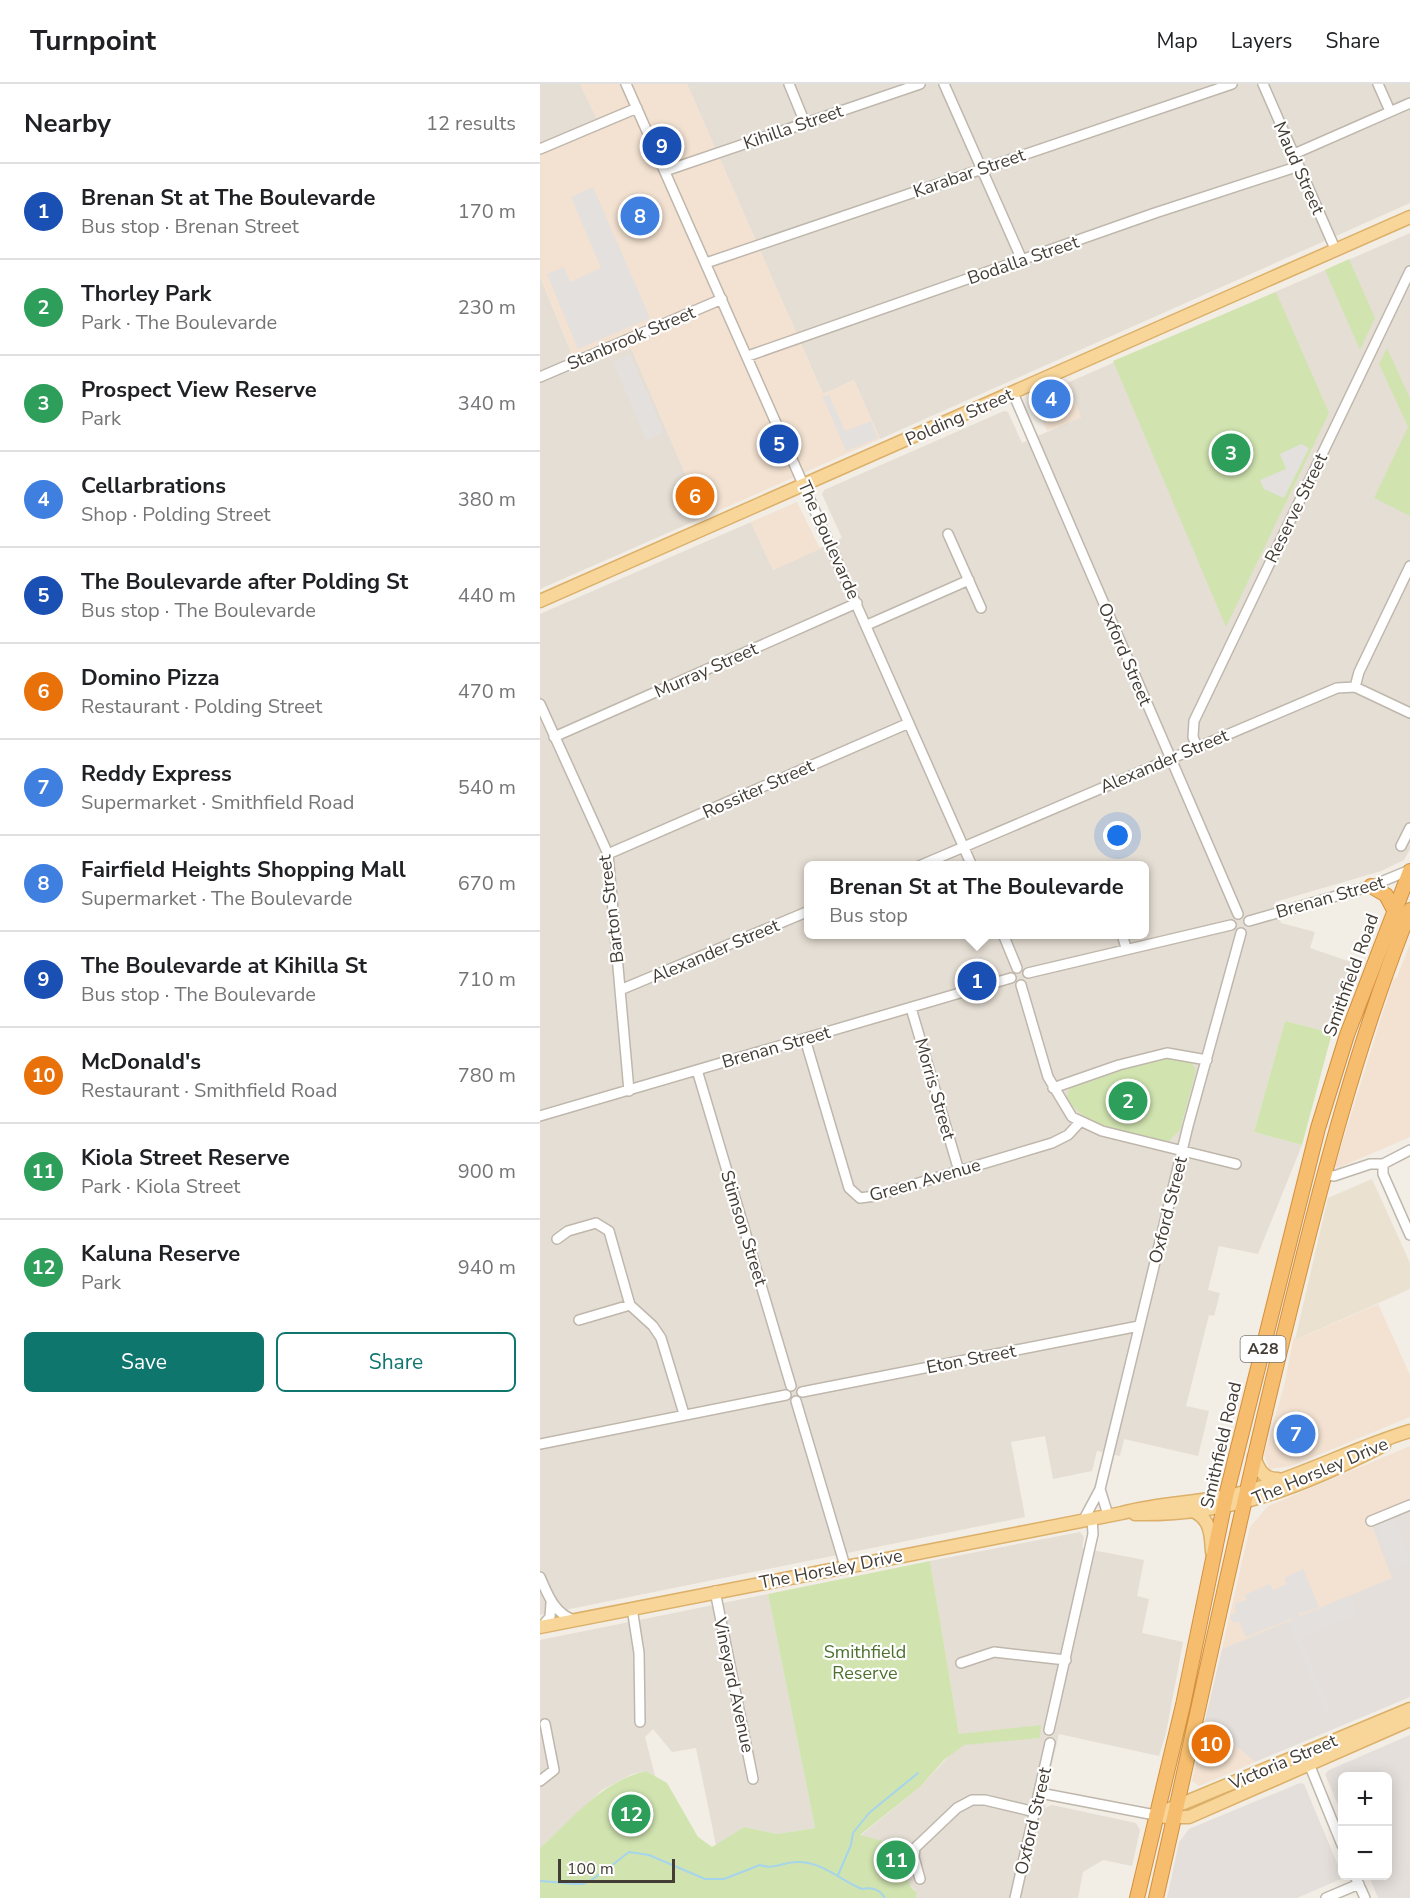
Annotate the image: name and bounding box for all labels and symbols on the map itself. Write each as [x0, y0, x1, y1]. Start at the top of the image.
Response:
street label: Kihilla Street [740, 99, 847, 155]
street label: Maud Street [1268, 118, 1330, 219]
pin: 9 [642, 124, 682, 168]
street label: Karabar Street [910, 142, 1029, 203]
pin: 8 [620, 194, 660, 238]
street label: Bodalla Street [964, 230, 1082, 290]
street label: Stanbrook Street [563, 300, 699, 376]
pin: 4 [1032, 376, 1070, 422]
street label: Polding Street [901, 382, 1017, 451]
pin: 5 [760, 422, 798, 466]
pin: 3 [1212, 430, 1250, 476]
street label: Reserve Street [1259, 449, 1333, 567]
pin: 6 [676, 474, 714, 518]
street label: The Boulevarde [792, 477, 866, 603]
street label: Oxford Street [1093, 599, 1158, 710]
street label: Murray Street [651, 636, 762, 703]
street label: Alexander Street [1096, 723, 1232, 799]
street label: Rossiter Street [699, 753, 818, 824]
your location [1103, 821, 1132, 850]
street label: Barton Street [592, 853, 630, 964]
street label: Brenan Street [1273, 870, 1388, 924]
street label: Smithfield Road [1318, 910, 1384, 1040]
street label: Alexander Street [647, 913, 783, 989]
pin: 1 [958, 958, 996, 1004]
street label: Brenan Street [719, 1020, 834, 1074]
street label: Morris Street [909, 1035, 961, 1143]
pin: 2 [1108, 1078, 1148, 1124]
street label: Green Avenue [867, 1153, 983, 1207]
street label: Oxford Street [1143, 1153, 1193, 1266]
street label: Stimson Street [715, 1167, 773, 1289]
road number: A28 [1240, 1336, 1286, 1362]
street label: Eton Street [924, 1338, 1018, 1379]
street label: Smithfield Road [1195, 1379, 1247, 1511]
pin: 7 [1276, 1412, 1316, 1456]
street label: The Horsley Drive [1248, 1432, 1392, 1510]
street label: The Horsley Drive [757, 1543, 905, 1595]
street label: Vineyard Avenue [708, 1614, 760, 1755]
park label: Smithfield Reserve [824, 1640, 906, 1685]
pin: 10 [1192, 1722, 1230, 1766]
street label: Victoria Street [1224, 1728, 1341, 1796]
street label: Oxford Street [1009, 1764, 1057, 1877]
pin: 12 [612, 1792, 650, 1836]
pin: 11 [876, 1838, 916, 1882]
scale bar [558, 1856, 675, 1884]

